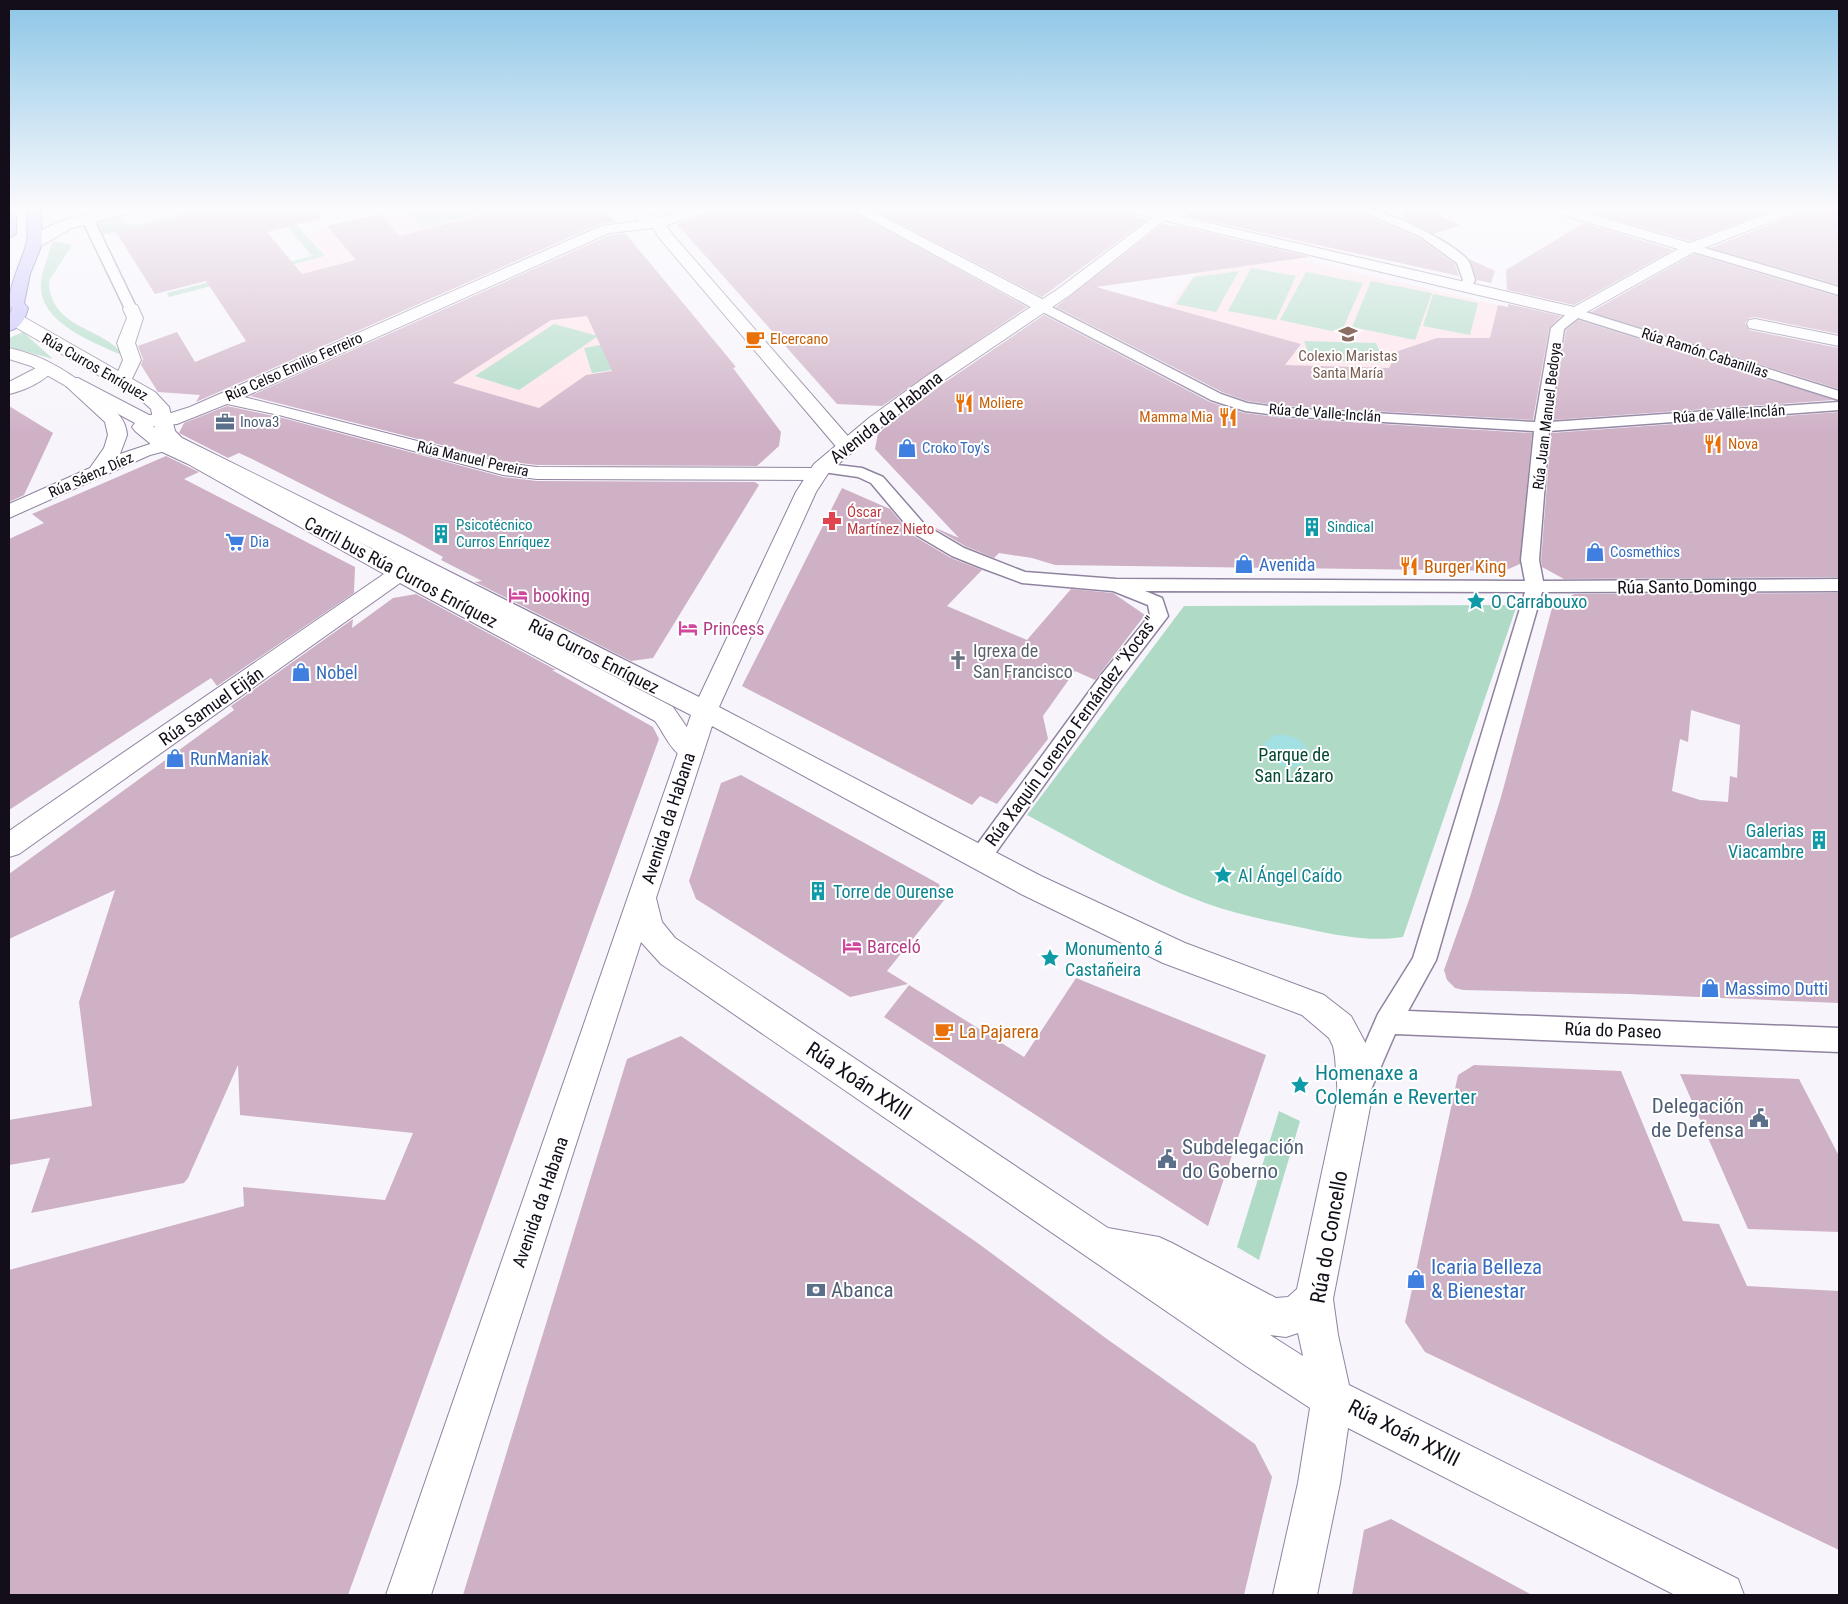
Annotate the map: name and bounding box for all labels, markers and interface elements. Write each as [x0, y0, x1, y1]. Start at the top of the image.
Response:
school or university icon: Colexio Maristas Santa María [1337, 323, 1359, 345]
street label: Rúa Ramón Cabanillas [1639, 324, 1771, 382]
cafe icon: Elcercano [744, 328, 766, 350]
street label: Rúa Curros Enríquez [39, 329, 151, 405]
street label: Rúa Celso Emilio Ferreiro [223, 329, 365, 405]
place label: Elcercano [770, 330, 828, 348]
street label: Rúa Juan Manuel Bedoya [1529, 341, 1565, 491]
place label: Colexio Maristas Santa María [1298, 347, 1398, 382]
street label: Avenida da Habana [826, 367, 946, 467]
restaurant icon: Moliere [953, 392, 975, 414]
place label: Moliere [979, 394, 1023, 412]
street label: Rúa de Valle-Inclán [1268, 400, 1382, 426]
street label: Rúa de Valle-Inclán [1672, 401, 1786, 427]
restaurant icon: Mamma Mia [1217, 406, 1239, 428]
place label: Mamma Mia [1139, 408, 1213, 426]
office icon: Inova3 [214, 411, 236, 433]
place label: Inova3 [240, 413, 279, 431]
restaurant icon: Nova [1702, 433, 1724, 455]
place label: Nova [1728, 435, 1758, 453]
street label: Rúa Manuel Pereira [415, 437, 531, 481]
shop icon: Croko Toy‘s [896, 437, 918, 459]
place label: Croko Toy‘s [922, 439, 990, 457]
street label: Rúa Sáenz Díez [46, 448, 136, 502]
place label: Óscar Martínez Nieto [847, 503, 934, 538]
pharmacy icon: Óscar Martínez Nieto [821, 510, 843, 532]
street label: Carril bus Rúa Curros Enríquez [301, 512, 501, 632]
place label: Psicotécnico Curros Enríquez [456, 516, 550, 551]
building icon: Sindical [1301, 516, 1323, 538]
place label: Sindical [1327, 518, 1374, 536]
building icon: Psicotécnico Curros Enríquez [430, 523, 452, 545]
supermarket icon: Dia [224, 531, 246, 553]
place label: Dia [250, 533, 269, 551]
shop icon: Cosmethics [1584, 541, 1606, 563]
place label: Cosmethics [1610, 543, 1680, 561]
shop icon: Avenida [1233, 553, 1255, 575]
place label: Avenida [1259, 554, 1315, 575]
restaurant icon: Burger King [1398, 555, 1420, 577]
place label: Burger King [1424, 556, 1506, 577]
street label: Rúa Santo Domingo [1617, 574, 1757, 598]
hotel icon: booking [507, 584, 529, 606]
place label: booking [533, 585, 590, 606]
place icon: O Carrabouxo [1465, 590, 1487, 612]
place label: O Carrabouxo [1491, 591, 1587, 612]
street label: Rúa Xaquín Lorenzo Fernández "Xocas" [981, 612, 1161, 850]
street label: Rúa Curros Enríquez [525, 614, 663, 698]
hotel icon: Princess [677, 617, 699, 639]
place label: Princess [703, 618, 764, 639]
place label: Igrexa de San Francisco [973, 640, 1073, 682]
church icon: Igrexa de San Francisco [947, 649, 969, 671]
shop icon: Nobel [290, 661, 312, 683]
street label: Rúa Samuel Eiján [155, 662, 267, 750]
place label: Nobel [316, 662, 358, 683]
park label: Parque de San Lázaro [1255, 744, 1333, 786]
shop icon: RunManiak [164, 747, 186, 769]
place label: RunManiak [190, 748, 269, 769]
street label: Avenida da Habana [637, 750, 699, 886]
place label: Galerias Viacambre [1728, 820, 1804, 862]
building icon: Galerias Viacambre [1808, 829, 1830, 851]
place icon: Al Ángel Caído [1212, 864, 1234, 886]
place label: Al Ángel Caído [1238, 865, 1342, 886]
building icon: Torre de Ourense [807, 880, 829, 902]
place label: Torre de Ourense [833, 881, 954, 902]
hotel icon: Barceló [841, 935, 863, 957]
place label: Barceló [867, 936, 921, 957]
place label: Monumento á Castañeira [1065, 938, 1163, 980]
place icon: Monumento á Castañeira [1039, 947, 1061, 969]
shop icon: Massimo Dutti [1699, 977, 1721, 999]
place label: Massimo Dutti [1725, 978, 1828, 999]
street label: Rúa do Paseo [1564, 1018, 1662, 1042]
cafe icon: La Pajarera [933, 1020, 955, 1042]
place label: La Pajarera [959, 1021, 1039, 1042]
street label: Rúa Xoán XXIII [802, 1037, 916, 1125]
place label: Homenaxe a Colemán e Reverter [1315, 1061, 1477, 1109]
place icon: Homenaxe a Colemán e Reverter [1289, 1074, 1311, 1096]
place label: Delegación de Defensa [1651, 1094, 1744, 1142]
public building icon: Delegación de Defensa [1748, 1107, 1770, 1129]
street label: Avenida da Habana [508, 1134, 572, 1270]
place label: Subdelegación do Goberno [1182, 1135, 1304, 1183]
public building icon: Subdelegación do Goberno [1156, 1148, 1178, 1170]
street label: Rúa do Concello [1306, 1169, 1352, 1305]
place label: Icaria Belleza & Bienestar [1431, 1255, 1542, 1303]
shop icon: Icaria Belleza & Bienestar [1405, 1268, 1427, 1290]
place label: Abanca [831, 1278, 893, 1302]
bank icon: Abanca [805, 1279, 827, 1301]
street label: Rúa Xoán XXIII [1344, 1395, 1464, 1471]

